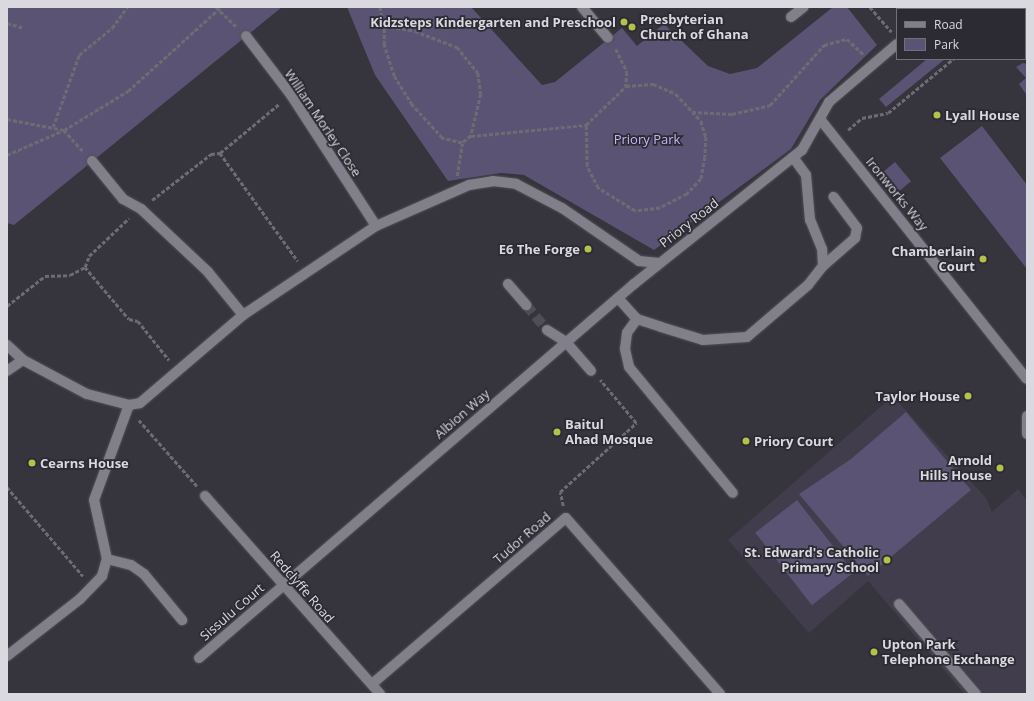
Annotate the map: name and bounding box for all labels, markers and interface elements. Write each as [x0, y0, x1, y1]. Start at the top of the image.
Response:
legend [896, 8, 1026, 60]
place label: Presbyterian Church of Ghana [640, 12, 749, 43]
place label: Kidzsteps Kindergarten and Preschool [370, 14, 616, 30]
text: Road [934, 16, 963, 33]
marker: Kidzsteps Kindergarten and Preschool [619, 17, 629, 27]
marker: Presbyterian Church of Ghana [627, 22, 637, 32]
text: Park [934, 36, 959, 53]
street label: William Morley Close [281, 66, 365, 180]
place label: Lyall House [945, 107, 1020, 123]
marker: Lyall House [932, 110, 942, 120]
park label: Priory Park [614, 131, 680, 147]
street label: Ironworks Way [863, 154, 931, 234]
street label: Priory Road [656, 195, 722, 251]
place label: E6 The Forge [499, 241, 580, 257]
marker: E6 The Forge [583, 244, 593, 254]
place label: Chamberlain Court [891, 244, 975, 275]
marker: Chamberlain Court [978, 254, 988, 264]
street label: Albion Way [431, 386, 493, 442]
place label: Taylor House [875, 388, 960, 404]
marker: Taylor House [963, 391, 973, 401]
place label: Baitul Ahad Mosque [565, 417, 653, 448]
marker: Baitul Ahad Mosque [552, 427, 562, 437]
place label: Priory Court [754, 433, 833, 449]
marker: Priory Court [741, 436, 751, 446]
place label: Arnold Hills House [920, 453, 992, 484]
place label: Cearns House [40, 455, 129, 471]
marker: Cearns House [27, 458, 37, 468]
marker: Arnold Hills House [995, 463, 1005, 473]
street label: Tudor Road [490, 509, 554, 567]
place label: St. Edward's Catholic Primary School [744, 545, 879, 576]
street label: Redclyffe Road [267, 548, 337, 626]
marker: St. Edward's Catholic Primary School [882, 555, 892, 565]
street label: Sissulu Court [197, 580, 267, 644]
place label: Upton Park Telephone Exchange [882, 637, 1015, 668]
marker: Upton Park Telephone Exchange [869, 647, 879, 657]

